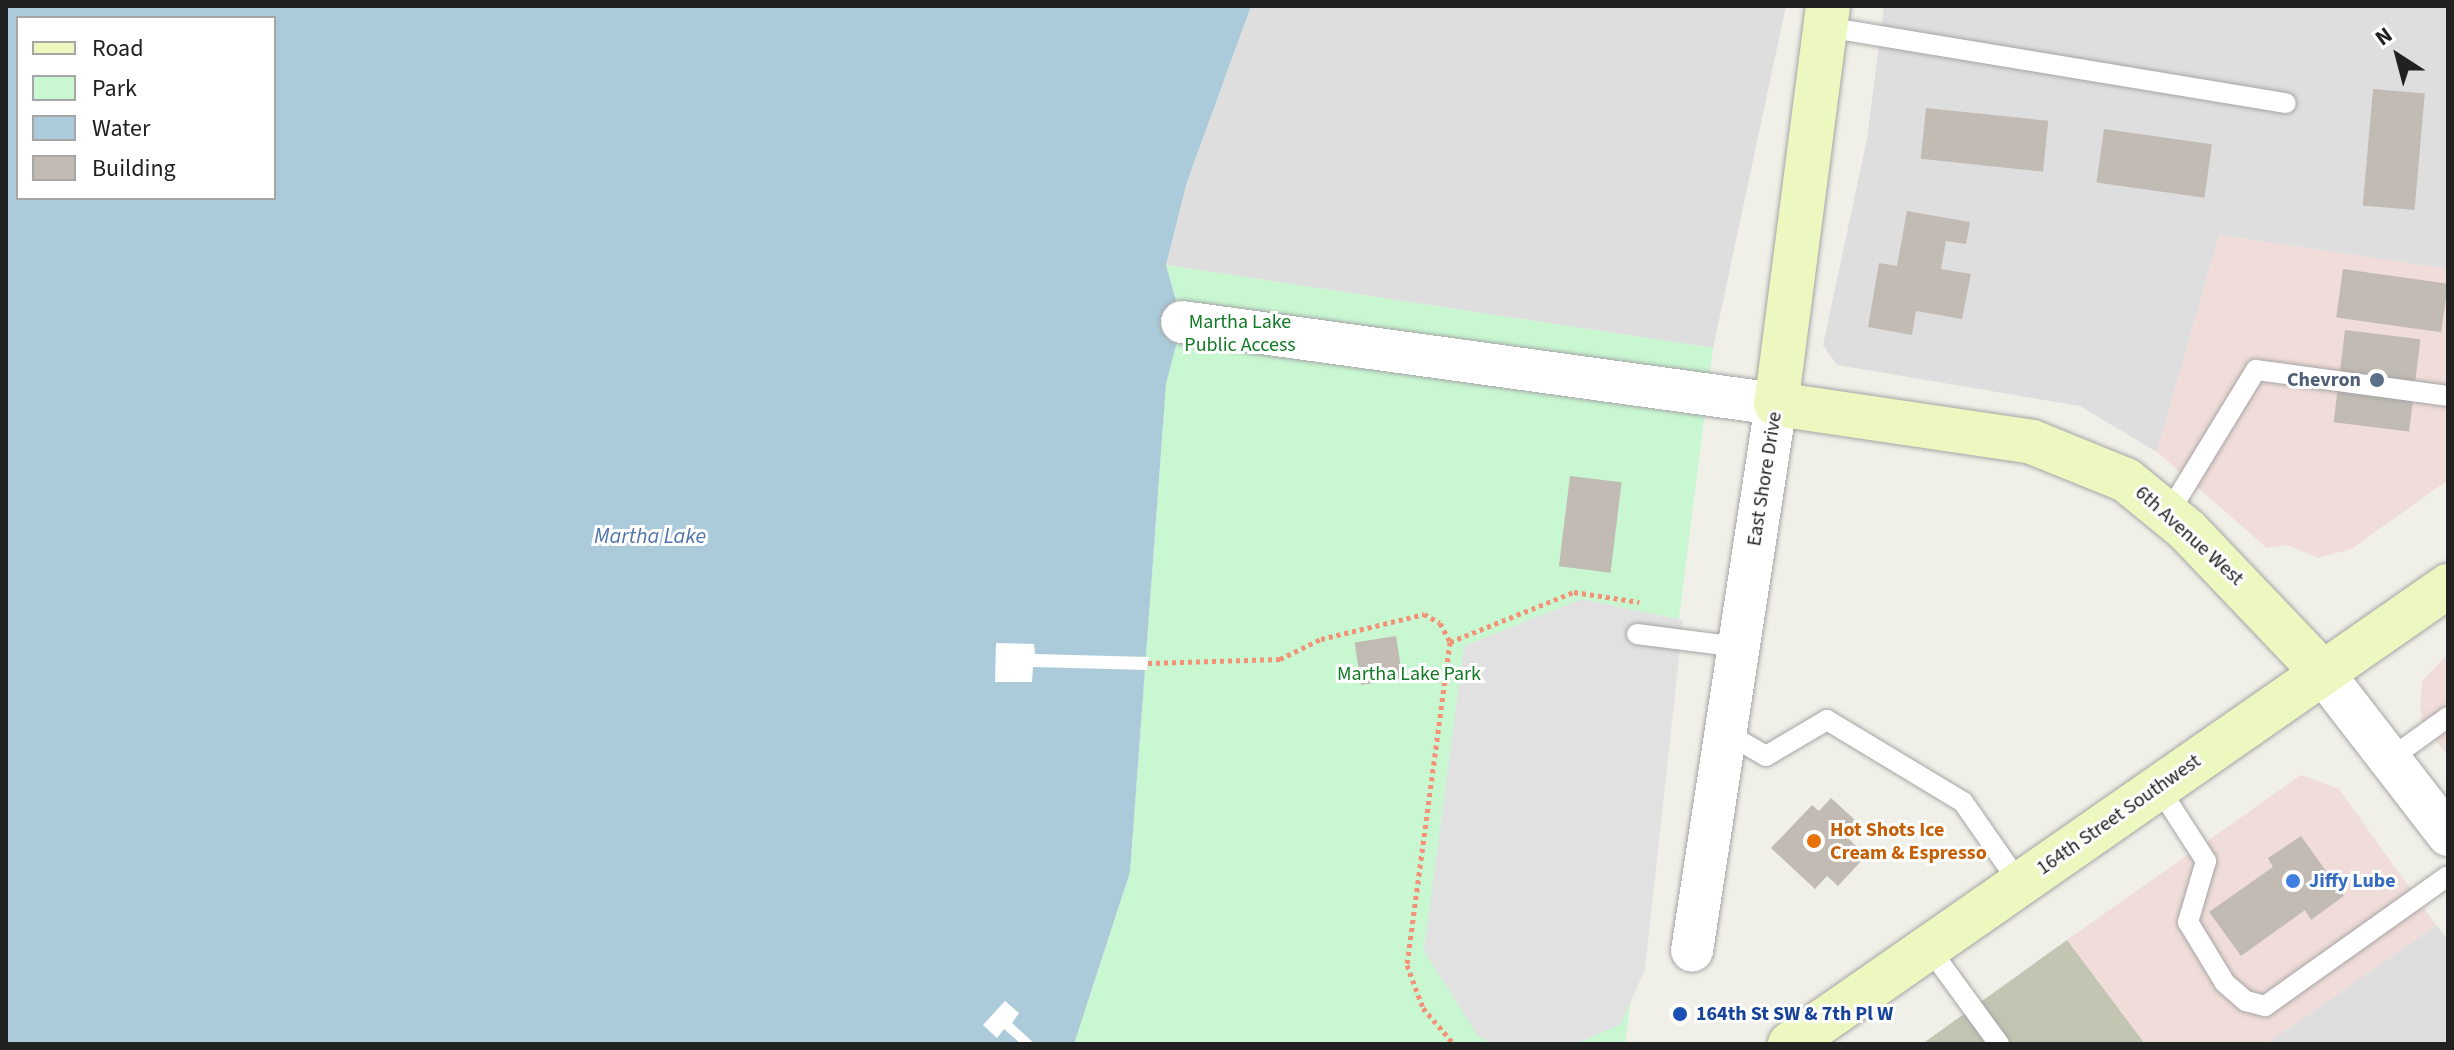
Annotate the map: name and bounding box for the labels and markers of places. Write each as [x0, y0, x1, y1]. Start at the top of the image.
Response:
place label: Chevron [2287, 368, 2361, 392]
marker: Chevron [2368, 371, 2386, 389]
place label: Hot Shots Ice Cream & Espresso [1830, 818, 1987, 865]
marker: Hot Shots Ice Cream & Espresso [1805, 832, 1823, 850]
place label: Jiffy Lube [2309, 869, 2396, 893]
marker: Jiffy Lube [2284, 872, 2302, 890]
place label: 164th St SW & 7th Pl W [1696, 1002, 1893, 1026]
marker: 164th St SW & 7th Pl W [1671, 1005, 1689, 1023]

